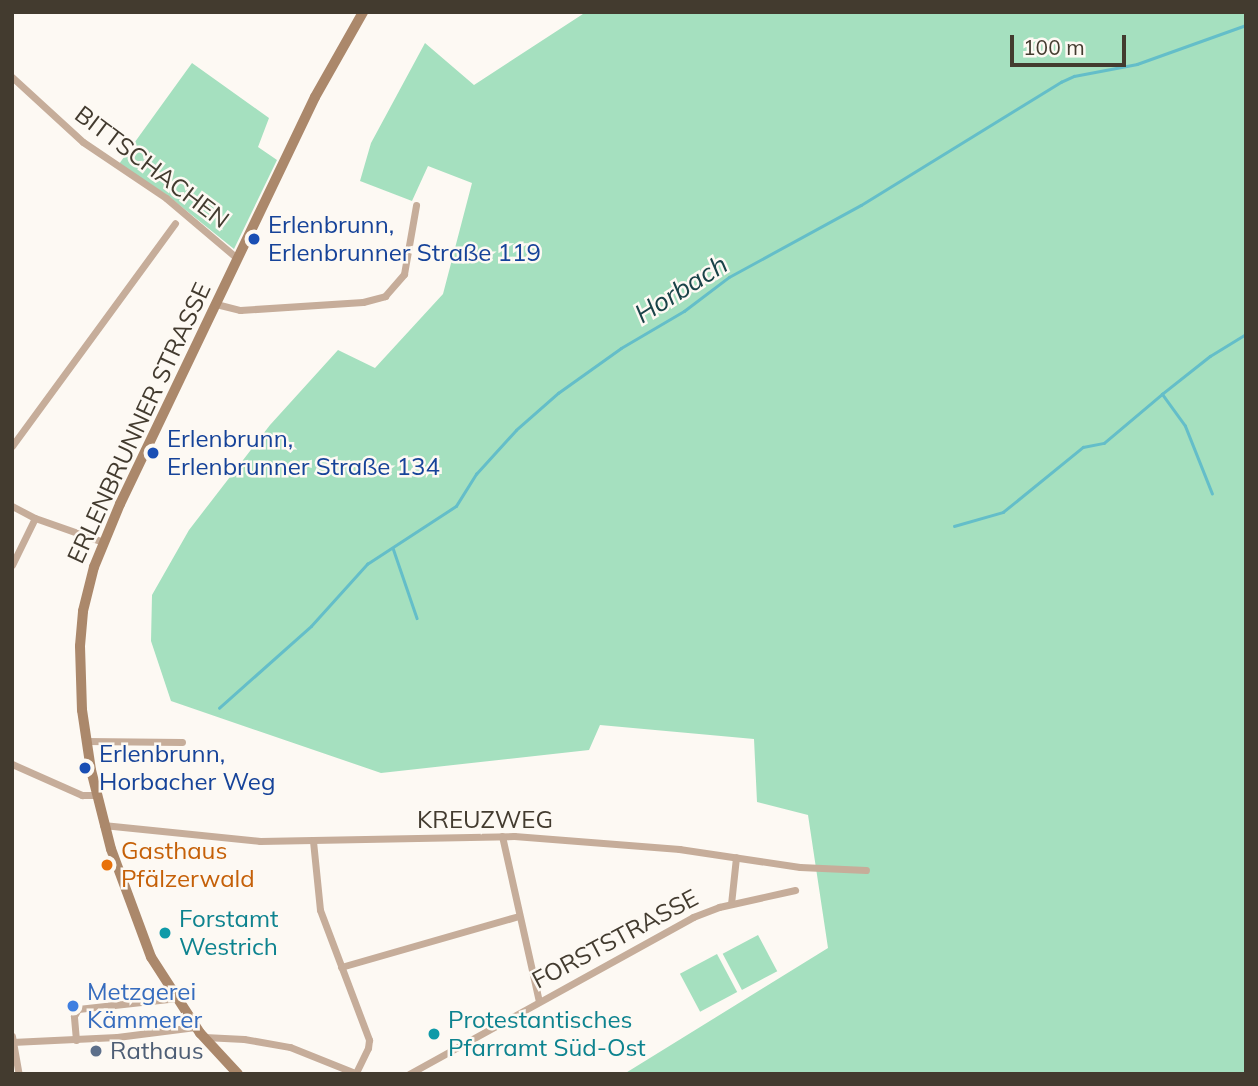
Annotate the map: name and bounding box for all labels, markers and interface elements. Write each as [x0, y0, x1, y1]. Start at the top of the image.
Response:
scale bar [1013, 21, 1128, 65]
text: 100 m [1023, 34, 1085, 60]
street label: BITTSCHACHEN [69, 100, 235, 234]
place label: Erlenbrunn, Erlenbrunner Straße 119 [268, 211, 541, 267]
marker: Erlenbrunn, Erlenbrunner Straße 119 [246, 231, 262, 247]
water label: Horbach [629, 248, 733, 330]
street label: ERLENBRUNNER STRASSE [61, 278, 217, 568]
place label: Erlenbrunn, Erlenbrunner Straße 134 [167, 425, 440, 481]
marker: Erlenbrunn, Erlenbrunner Straße 134 [145, 445, 161, 461]
place label: Erlenbrunn, Horbacher Weg [99, 740, 275, 796]
marker: Erlenbrunn, Horbacher Weg [77, 760, 93, 776]
street label: KREUZWEG [417, 806, 553, 834]
place label: Gasthaus Pfälzerwald [121, 837, 255, 893]
marker: Gasthaus Pfälzerwald [99, 857, 115, 873]
street label: FORSTSTRASSE [527, 883, 703, 995]
place label: Forstamt Westrich [179, 905, 278, 961]
marker: Forstamt Westrich [157, 925, 173, 941]
place label: Metzgerei Kämmerer [87, 978, 202, 1034]
marker: Metzgerei Kämmerer [65, 998, 81, 1014]
place label: Protestantisches Pfarramt Süd-Ost [448, 1006, 646, 1062]
marker: Protestantisches Pfarramt Süd-Ost [426, 1026, 442, 1042]
place label: Rathaus [110, 1037, 204, 1065]
marker: Rathaus [88, 1043, 104, 1059]

